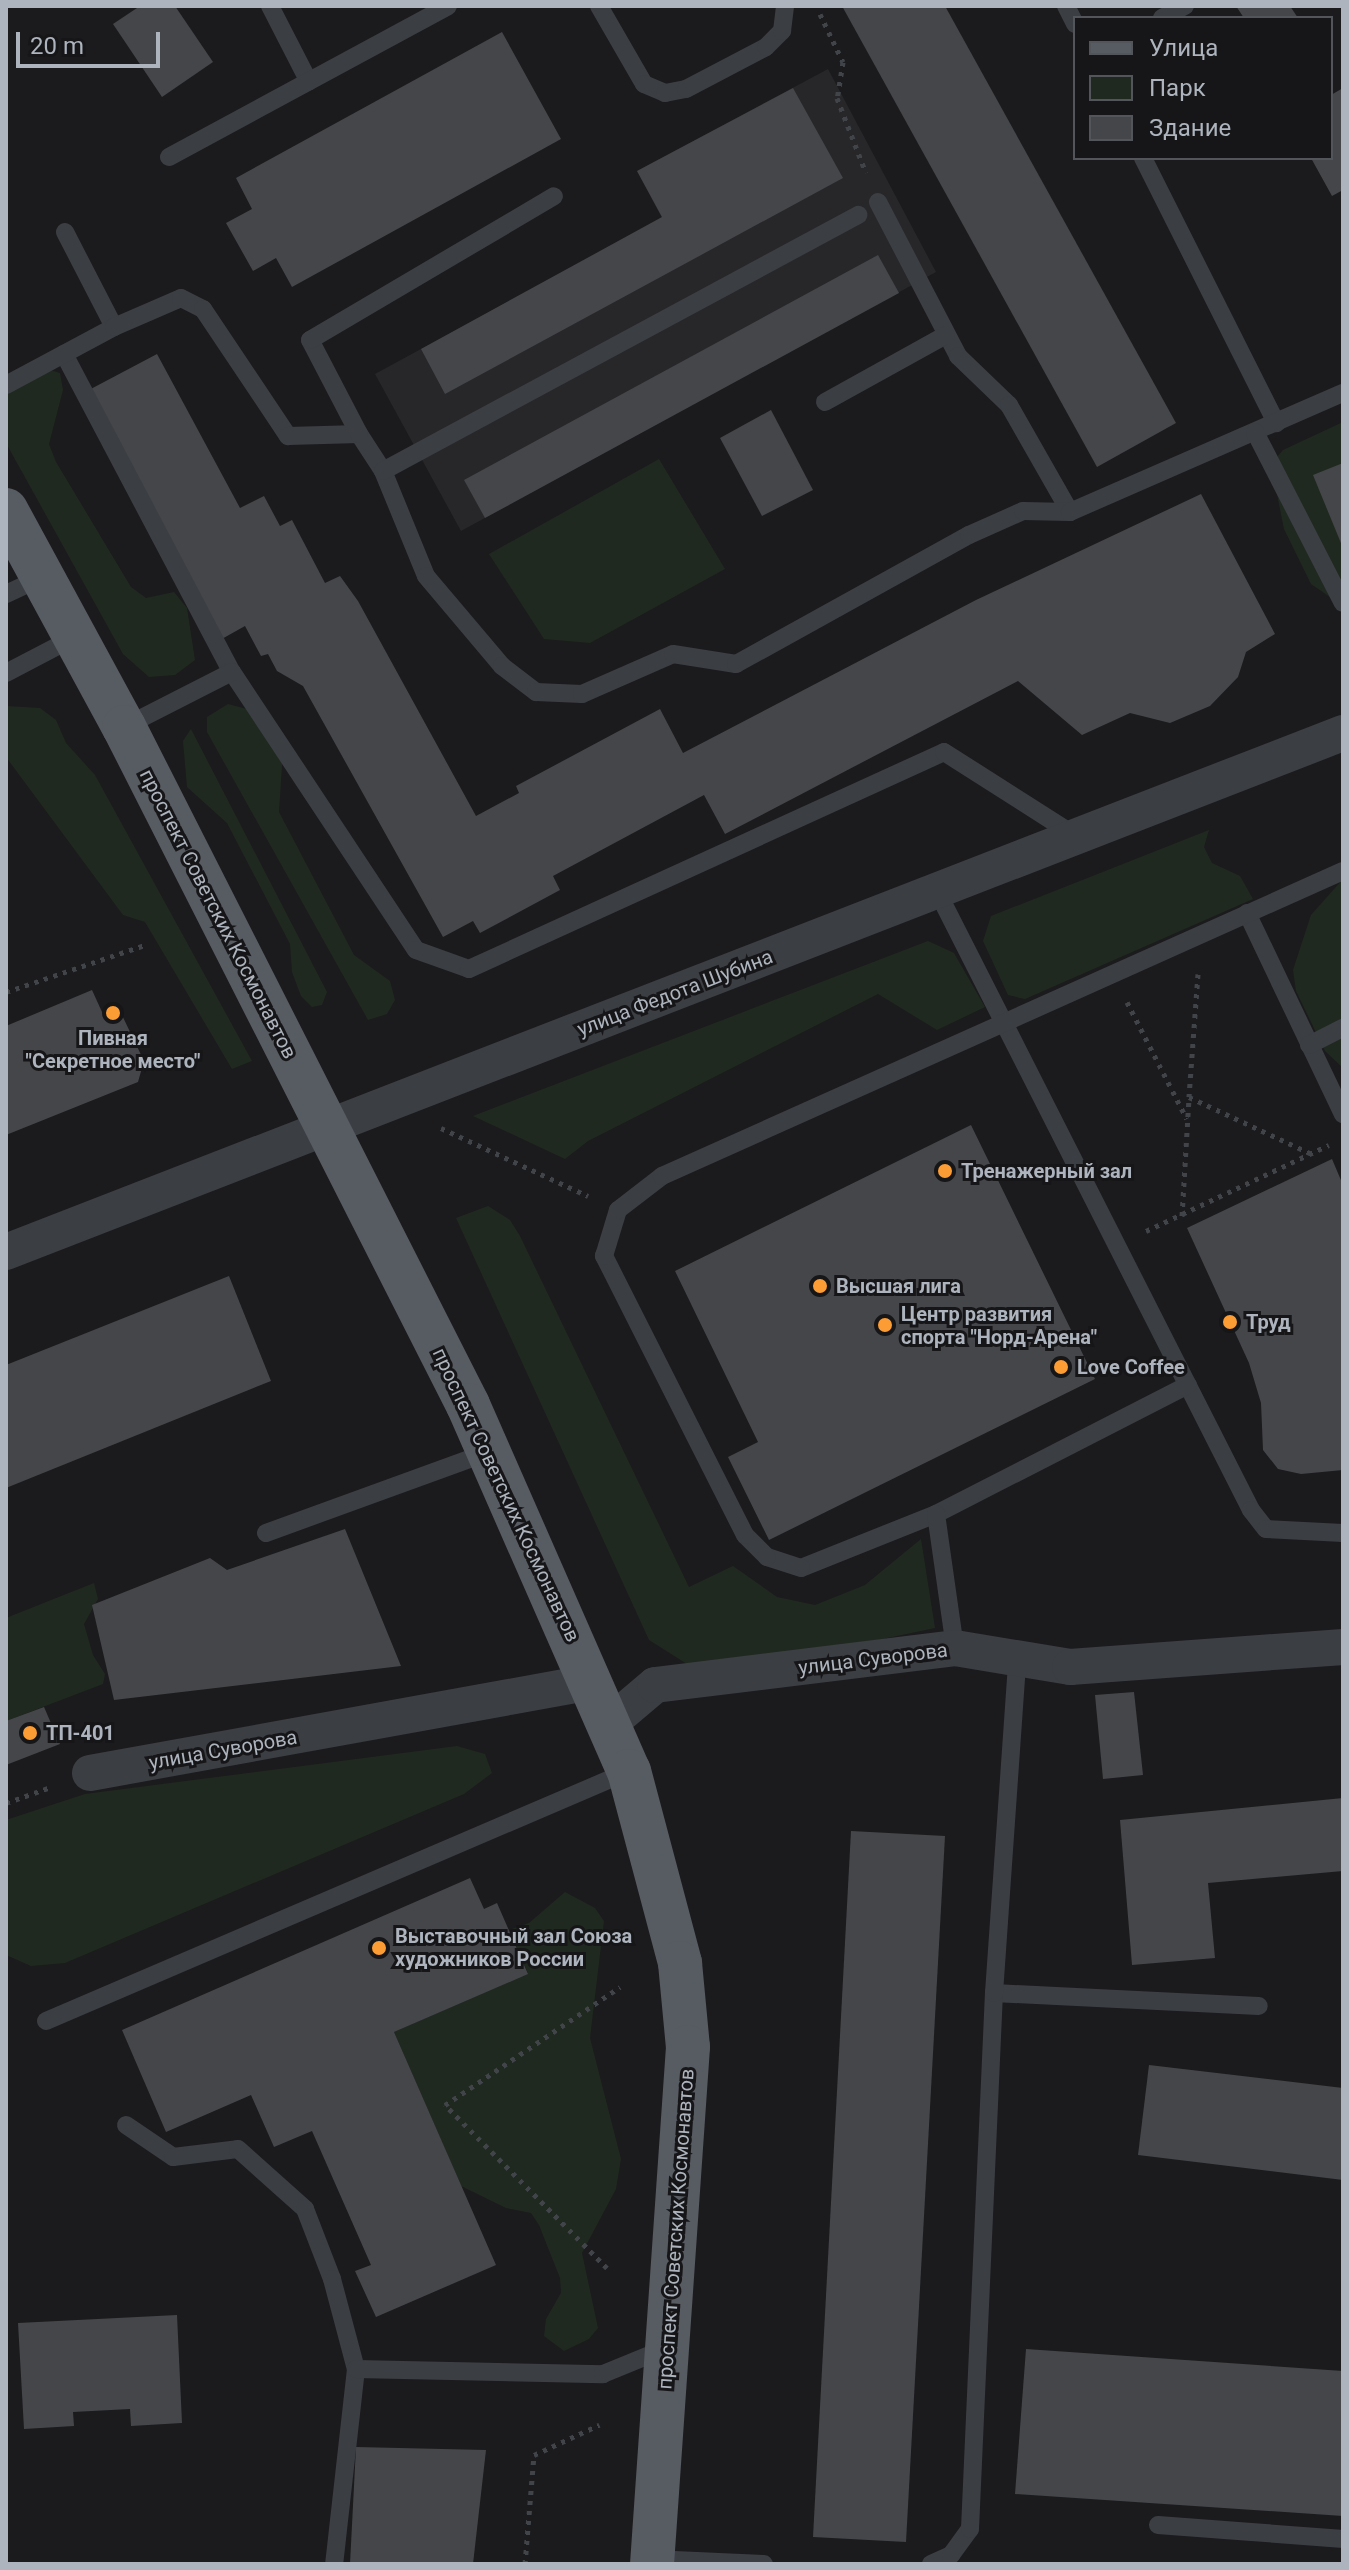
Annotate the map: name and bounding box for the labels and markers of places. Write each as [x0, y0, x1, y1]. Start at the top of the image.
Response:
marker: Пивная "Секретное место" [104, 1004, 122, 1022]
place label: Пивная "Секретное место" [26, 1026, 200, 1073]
place label: Тренажерный зал [961, 1159, 1132, 1183]
marker: Тренажерный зал [936, 1162, 954, 1180]
place label: Высшая лига [836, 1274, 961, 1298]
marker: Высшая лига [811, 1277, 829, 1295]
place label: Центр развития спорта "Норд-Арена" [901, 1302, 1097, 1349]
place label: Труд [1246, 1310, 1291, 1334]
marker: Труд [1221, 1313, 1239, 1331]
marker: Центр развития спорта "Норд-Арена" [876, 1316, 894, 1334]
place label: Love Coffee [1077, 1355, 1185, 1379]
marker: Love Coffee [1052, 1358, 1070, 1376]
place label: ТП-401 [46, 1721, 115, 1745]
marker: ТП-401 [21, 1724, 39, 1742]
place label: Выставочный зал Союза художников России [395, 1924, 632, 1971]
marker: Выставочный зал Союза художников России [370, 1939, 388, 1957]

